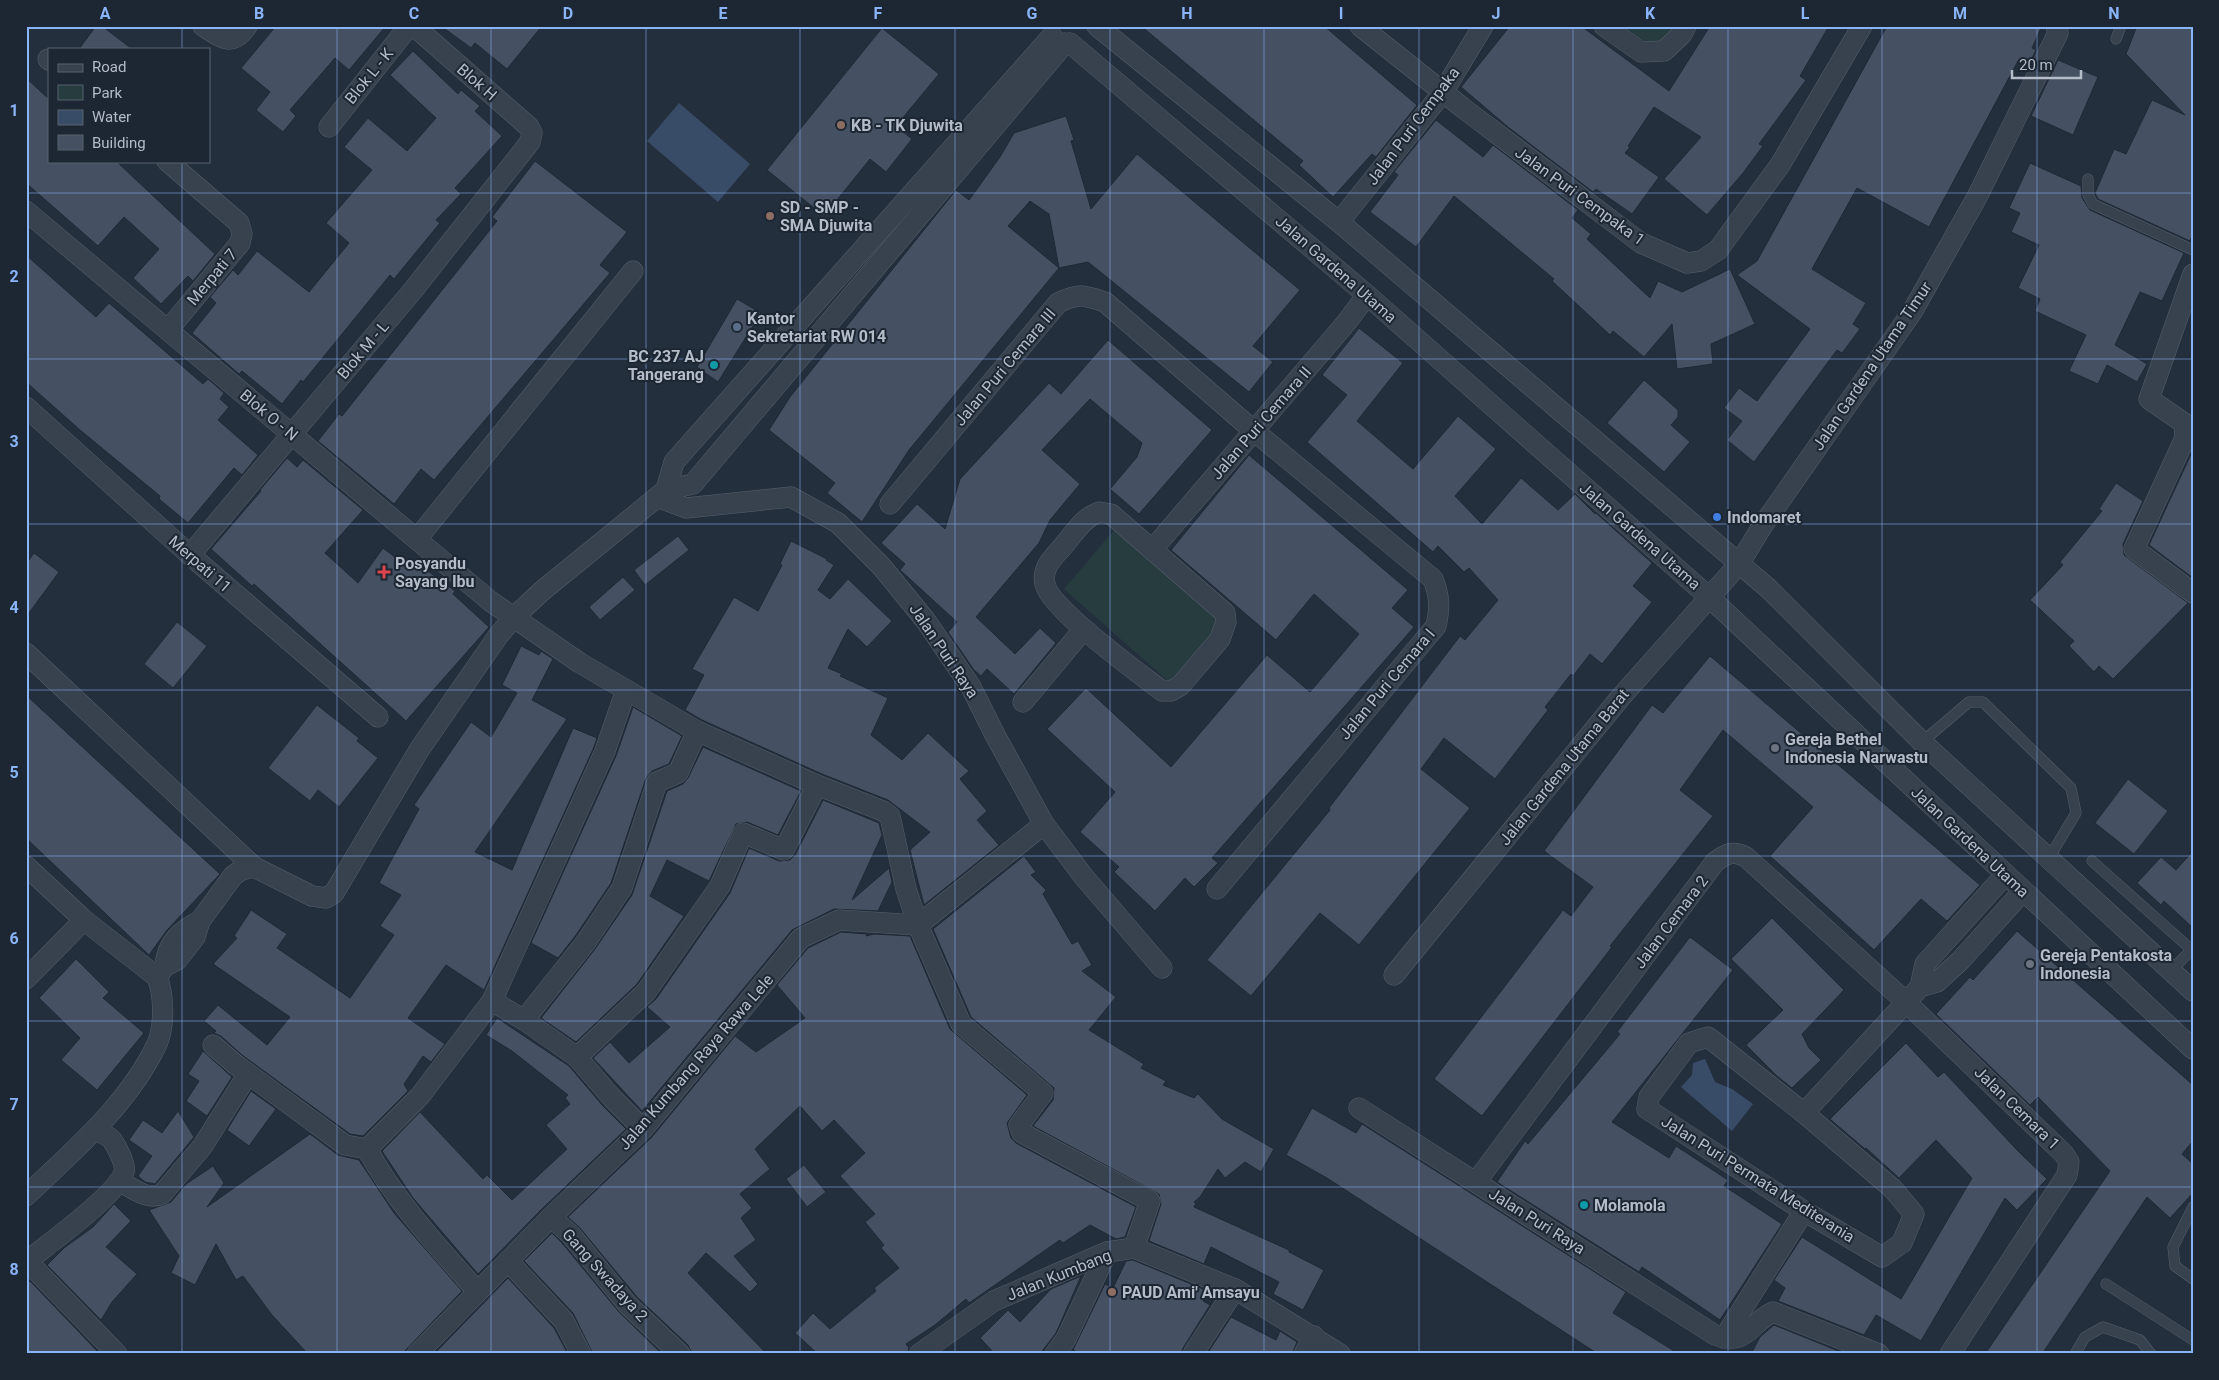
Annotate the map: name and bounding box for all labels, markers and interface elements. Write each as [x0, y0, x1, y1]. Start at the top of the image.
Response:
text: A [100, 4, 111, 23]
text: B [254, 4, 264, 23]
text: C [409, 4, 419, 23]
text: D [563, 4, 573, 23]
text: E [719, 4, 728, 23]
text: F [874, 4, 883, 23]
text: G [1027, 4, 1038, 23]
text: H [1181, 4, 1193, 23]
text: I [1339, 4, 1343, 23]
text: J [1492, 4, 1500, 23]
text: K [1645, 4, 1656, 23]
text: L [1801, 4, 1810, 23]
text: M [1953, 4, 1967, 23]
text: N [2108, 4, 2120, 23]
street label: Blok L - K [341, 44, 398, 108]
legend [48, 48, 210, 162]
scale bar [2012, 48, 2080, 80]
text: 20 m [2019, 56, 2053, 74]
text: Road [92, 58, 126, 76]
street label: Blok H [453, 60, 501, 104]
street label: Jalan Puri Cempaka [1363, 63, 1463, 189]
text: Park [92, 84, 123, 102]
text: 1 [9, 101, 19, 120]
text: Water [92, 108, 131, 126]
place label: KB - TK Djuwita [851, 116, 963, 135]
marker: KB - TK Djuwita [835, 119, 847, 131]
text: Building [92, 134, 146, 152]
street label: Jalan Puri Cempaka 1 [1512, 143, 1648, 249]
place label: SD - SMP - SMA Djuwita [780, 198, 873, 235]
marker: SD - SMP - SMA Djuwita [764, 210, 776, 222]
street label: Jalan Gardena Utama [1272, 211, 1400, 327]
street label: Merpati 7 [183, 245, 241, 309]
text: 2 [9, 267, 19, 286]
street label: Jalan Gardena Utama Timur [1808, 278, 1936, 454]
street label: Jalan Puri Cemara III [950, 304, 1060, 430]
place label: Kantor Sekretariat RW 014 [747, 309, 886, 346]
street label: Blok M - L [333, 317, 393, 383]
marker: Kantor Sekretariat RW 014 [731, 321, 743, 333]
place label: BC 237 AJ Tangerang [628, 347, 704, 384]
marker: BC 237 AJ Tangerang [708, 359, 720, 371]
street label: Jalan Puri Cemara II [1207, 363, 1315, 483]
street label: Blok O - N [236, 385, 302, 445]
text: 3 [9, 432, 19, 451]
street label: Jalan Gardena Utama [1576, 478, 1704, 594]
place label: Indomaret [1727, 508, 1801, 527]
marker: Indomaret [1711, 511, 1723, 523]
street label: Merpati 11 [165, 532, 235, 596]
place label: Posyandu Sayang Ibu [395, 554, 475, 591]
marker: Posyandu Sayang Ibu [377, 565, 391, 579]
text: 4 [9, 598, 19, 617]
street label: Jalan Puri Raya [905, 600, 983, 702]
street label: Jalan Puri Cemara I [1335, 625, 1439, 743]
street label: Jalan Gardena Utama Barat [1495, 685, 1633, 849]
place label: Gereja Bethel Indonesia Narwastu [1785, 730, 1928, 767]
marker: Gereja Bethel Indonesia Narwastu [1769, 742, 1781, 754]
text: 5 [9, 763, 19, 782]
street label: Jalan Gardena Utama [1907, 783, 2033, 901]
street label: Jalan Cemara 2 [1630, 872, 1712, 972]
text: 6 [9, 929, 19, 948]
place label: Gereja Pentakosta Indonesia [2040, 946, 2173, 983]
marker: Gereja Pentakosta Indonesia [2024, 958, 2036, 970]
street label: Jalan Kumbang Raya Rawa Lele [615, 970, 777, 1154]
street label: Jalan Cemara 1 [1970, 1062, 2064, 1154]
text: 7 [9, 1095, 19, 1114]
street label: Jalan Puri Permata Mediterania [1658, 1112, 1858, 1246]
street label: Jalan Puri Raya [1485, 1184, 1589, 1258]
place label: Molamola [1594, 1196, 1666, 1215]
marker: Molamola [1578, 1199, 1590, 1211]
street label: Gang Swadaya 2 [558, 1225, 652, 1325]
street label: Jalan Kumbang [1004, 1245, 1114, 1305]
text: 8 [9, 1260, 19, 1279]
place label: PAUD Ami' Amsayu [1122, 1283, 1260, 1302]
marker: PAUD Ami' Amsayu [1106, 1286, 1118, 1298]

